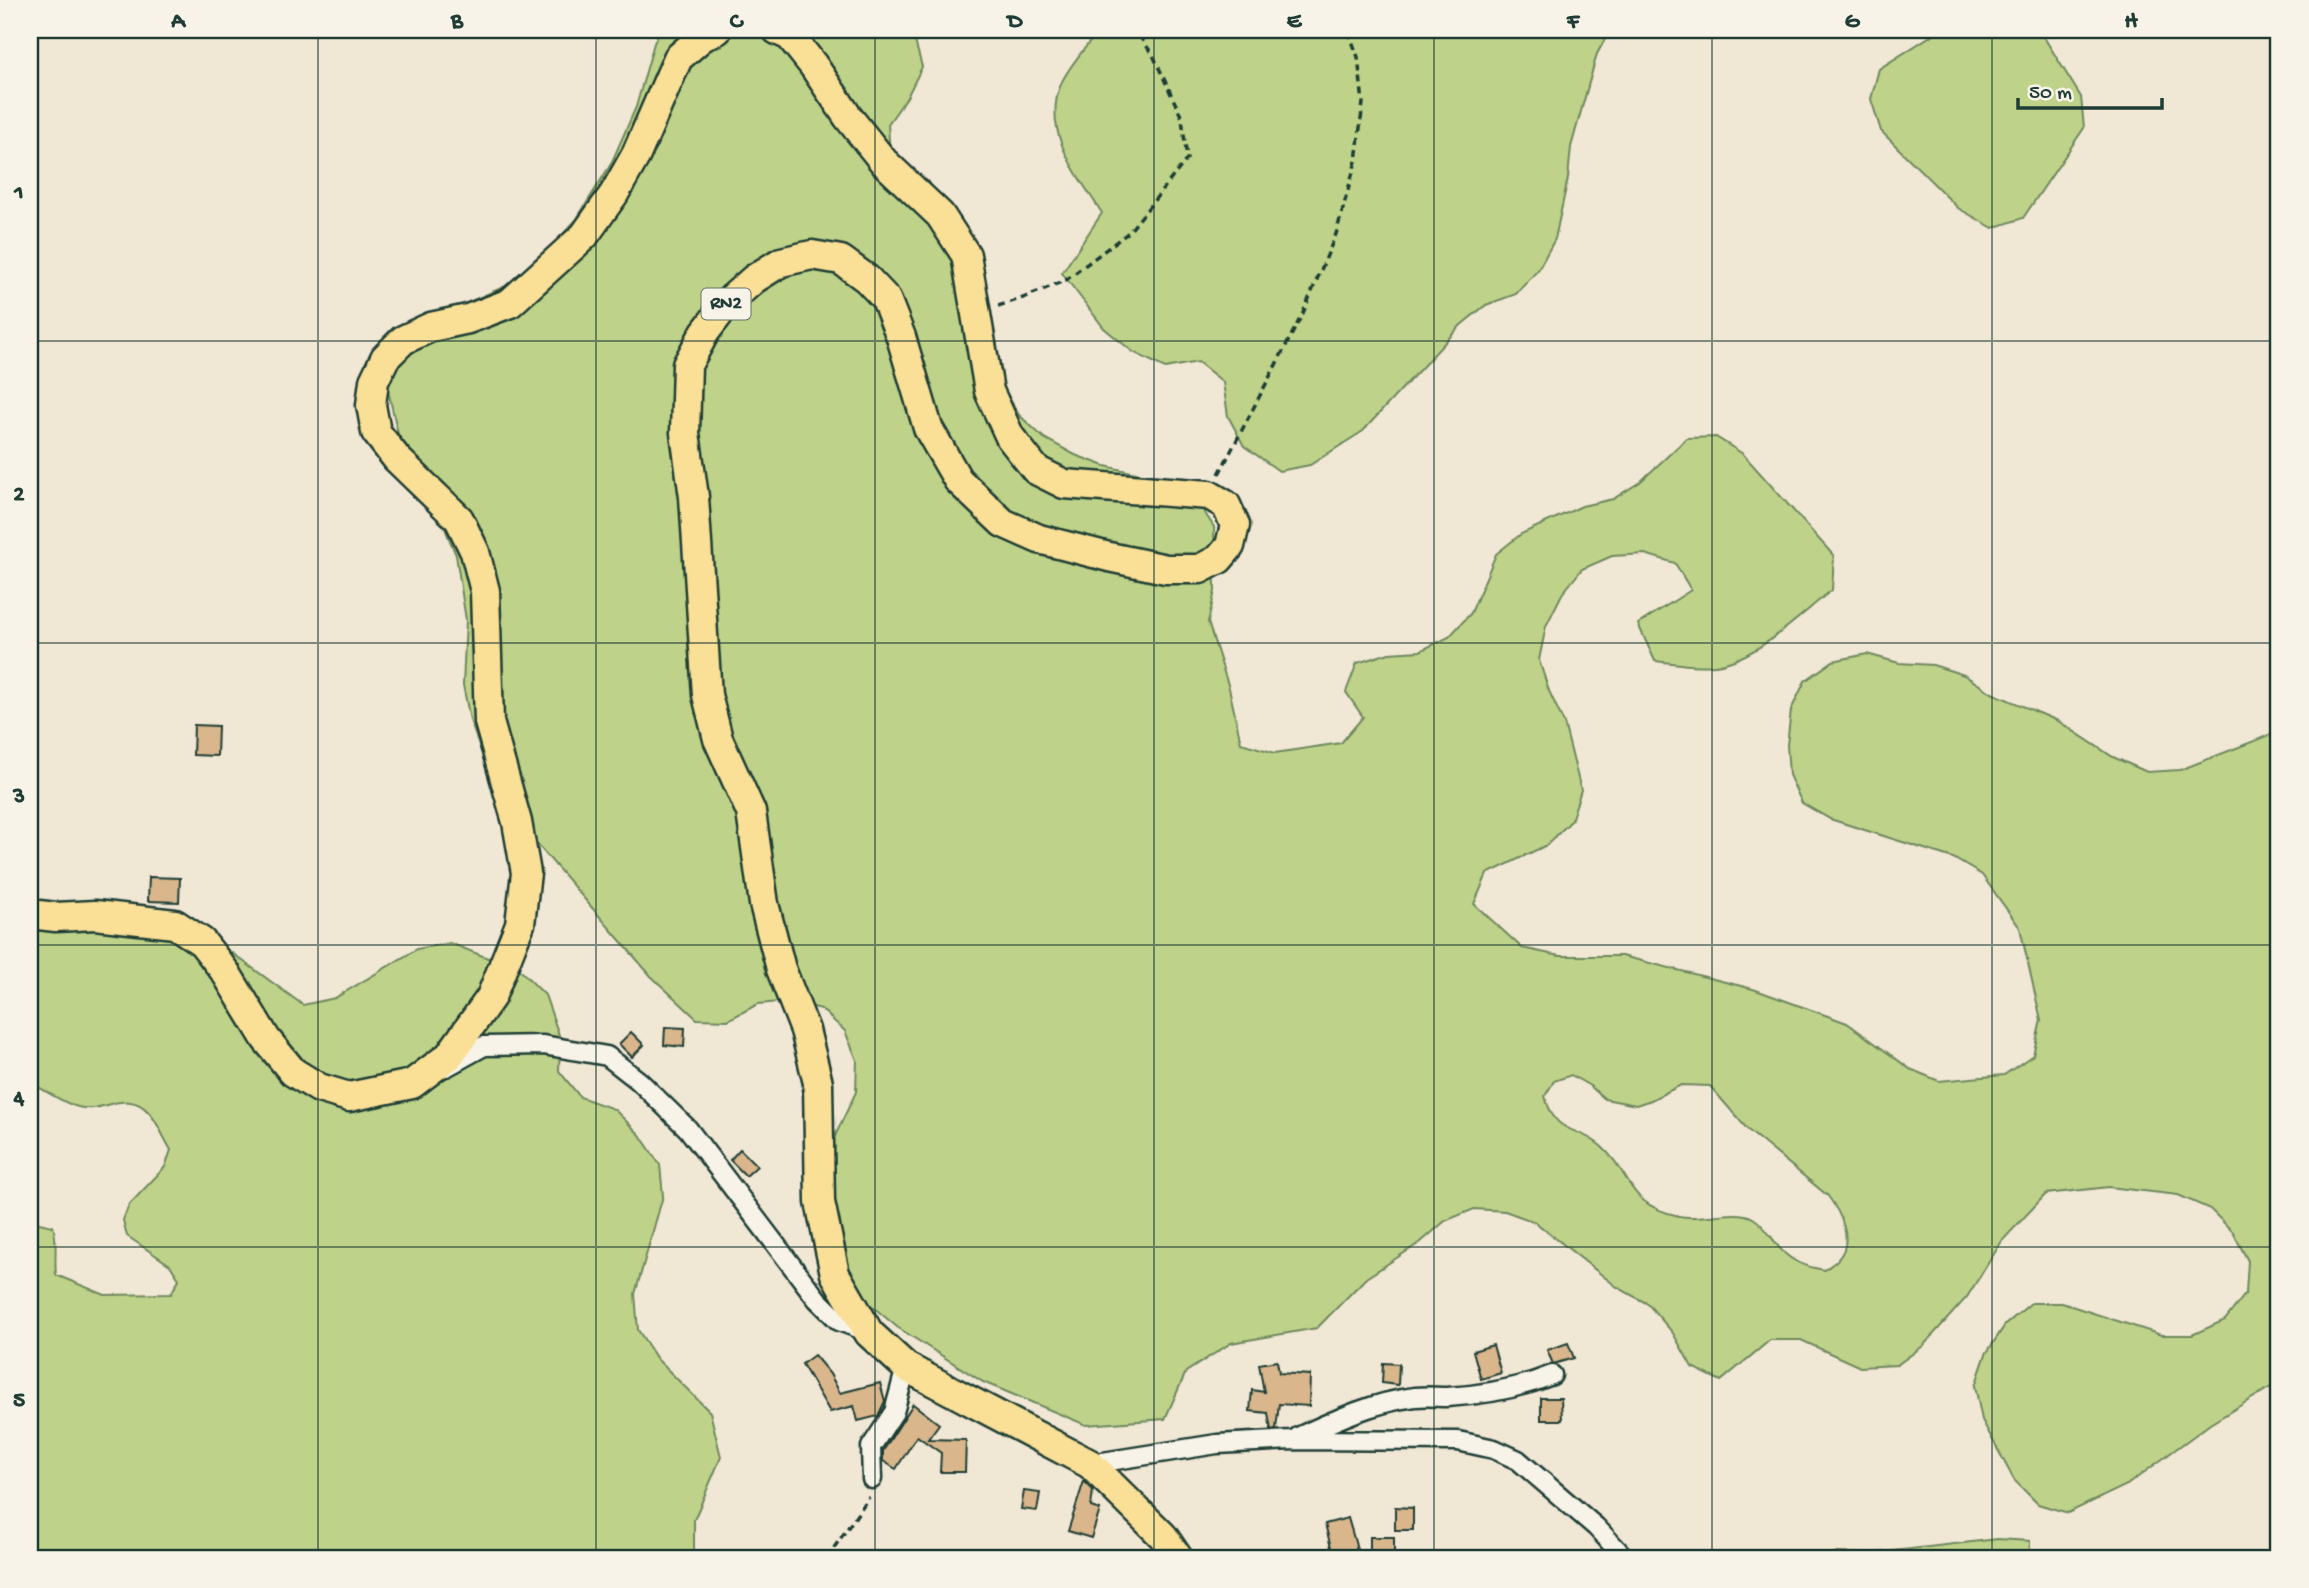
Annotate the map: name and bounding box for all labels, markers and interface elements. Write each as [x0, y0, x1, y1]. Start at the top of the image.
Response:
text: A [170, 9, 186, 36]
text: B [450, 9, 464, 36]
text: C [730, 9, 745, 36]
text: D [1006, 9, 1024, 36]
text: E [1287, 9, 1303, 36]
text: F [1566, 9, 1581, 36]
text: G [1845, 9, 1861, 36]
text: H [2124, 9, 2138, 36]
scale bar [2018, 66, 2162, 110]
text: 50 m [2029, 82, 2072, 107]
text: 1 [13, 180, 24, 207]
road number: RN2 [702, 288, 750, 320]
text: 2 [13, 482, 25, 509]
text: 3 [12, 784, 25, 811]
text: 4 [13, 1086, 25, 1113]
text: 5 [13, 1388, 25, 1415]

